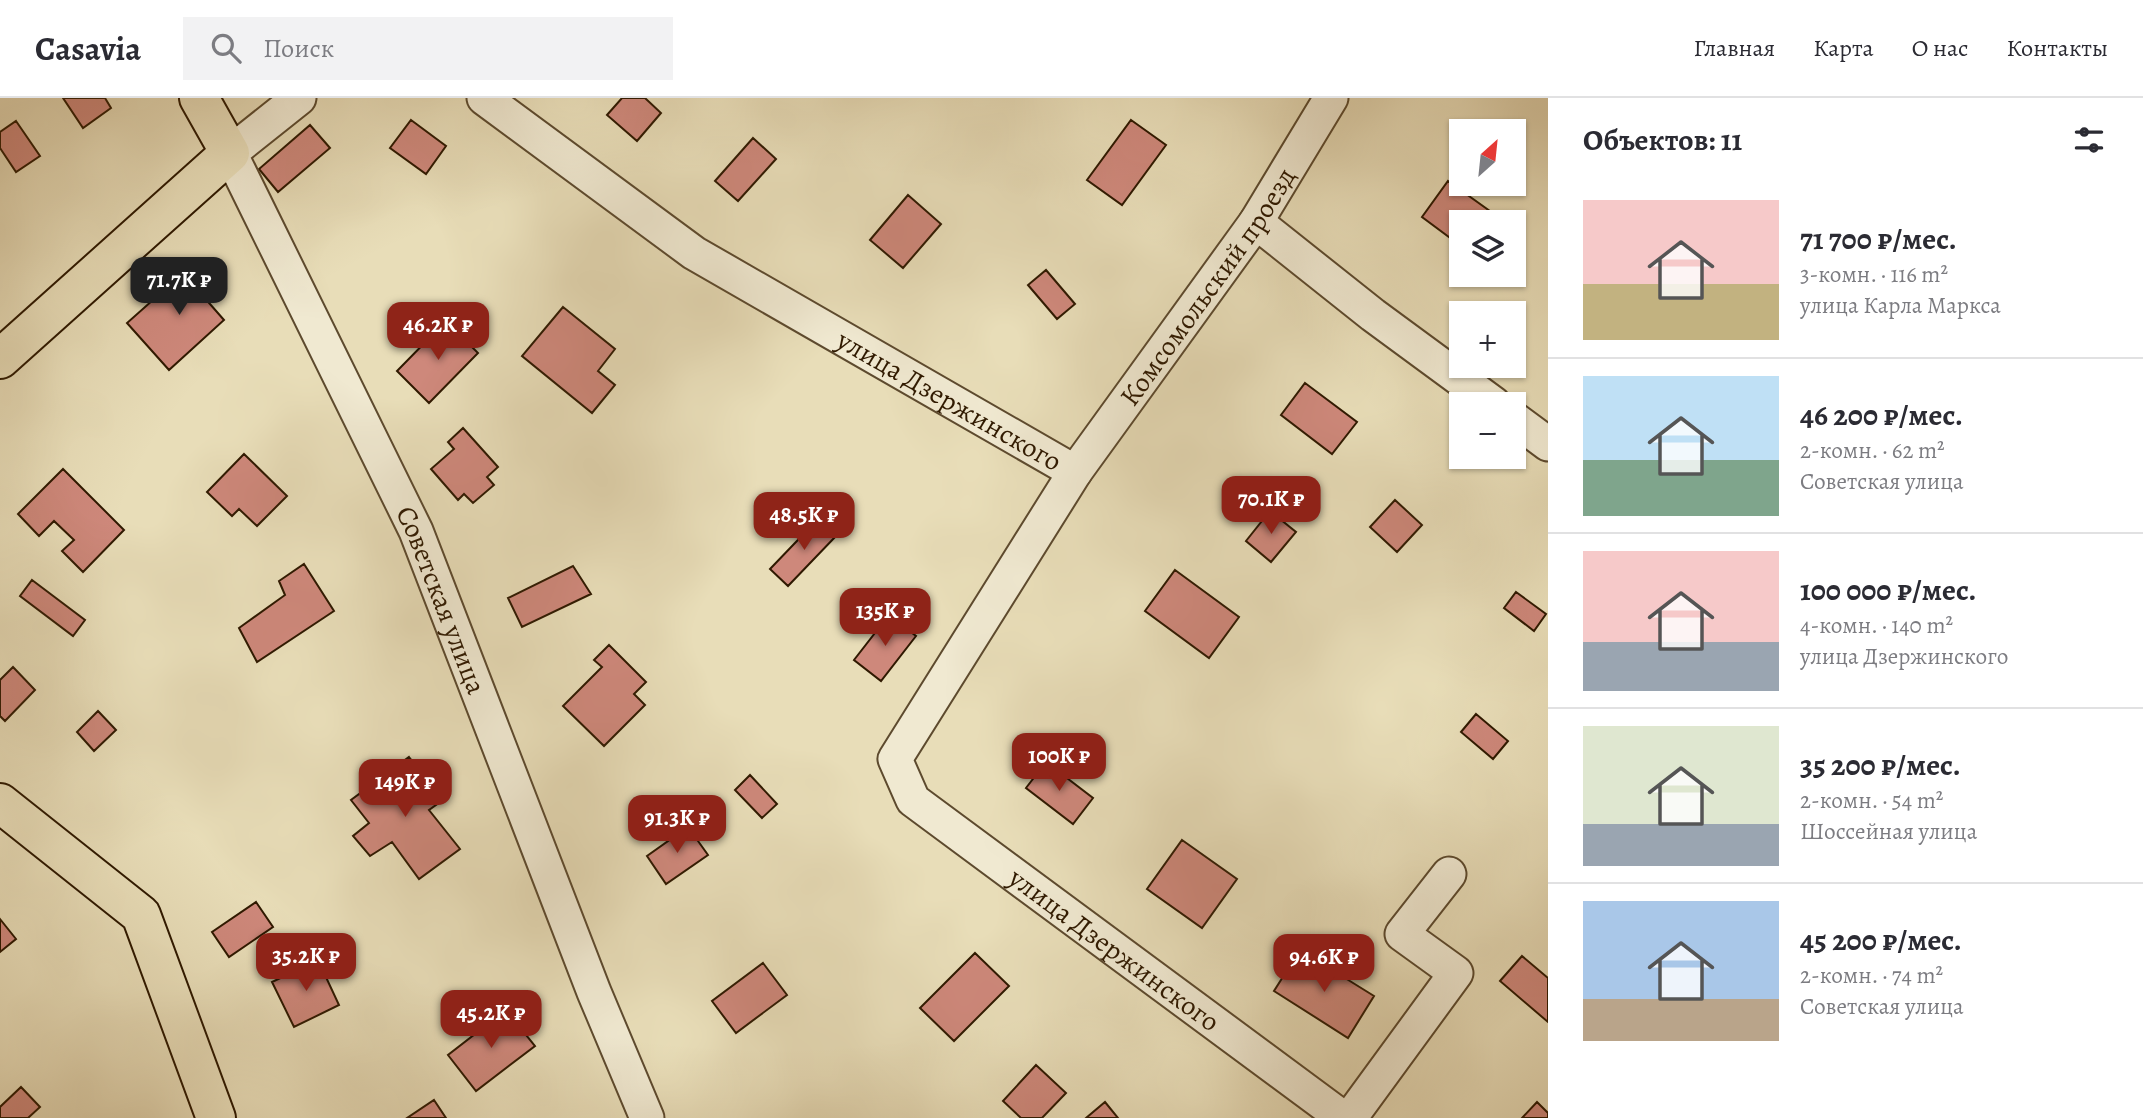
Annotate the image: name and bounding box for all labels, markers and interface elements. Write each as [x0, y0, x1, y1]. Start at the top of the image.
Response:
search box [183, 17, 673, 80]
text: Casavia [35, 26, 141, 71]
icon: search [207, 29, 245, 67]
text: Поиск [263, 31, 334, 66]
text: Главная [1694, 32, 1775, 64]
text: Карта [1813, 32, 1874, 64]
text: О нас [1912, 32, 1968, 64]
text: Контакты [2006, 32, 2108, 64]
north arrow [1449, 119, 1526, 196]
map controls [1449, 119, 1526, 469]
text: Объектов: 11 [1583, 120, 1742, 160]
icon: filters [2070, 121, 2108, 159]
street label: Комсомольский проезд [1111, 160, 1305, 414]
button: layers [1449, 210, 1526, 287]
text: 71 700 ₽/мес. [1800, 219, 1957, 259]
icon: home [1639, 228, 1723, 312]
pin: 71.7K ₽ [114, 258, 244, 317]
text: 3-комн. · 116 m² [1800, 259, 1948, 290]
text: 71.7K ₽ [147, 264, 212, 295]
text: улица Карла Маркса [1800, 290, 2001, 321]
button: + [1449, 301, 1526, 378]
pin: 46.2K ₽ [373, 302, 503, 362]
text: 46.2K ₽ [403, 309, 473, 340]
street label: улица Дзержинского [829, 321, 1069, 481]
button: − [1449, 392, 1526, 469]
text: 46 200 ₽/мес. [1800, 395, 1963, 435]
icon: home [1639, 404, 1723, 488]
text: 2-комн. · 62 m² [1800, 435, 1945, 466]
text: Советская улица [1800, 466, 1964, 497]
pin: 70.1K ₽ [1206, 476, 1336, 536]
text: 70.1K ₽ [1238, 483, 1304, 514]
pin: 48.5K ₽ [739, 492, 869, 552]
text: 48.5K ₽ [770, 499, 838, 530]
street label: Советская улица [386, 500, 495, 700]
text: 100 000 ₽/мес. [1800, 570, 1976, 610]
icon: home [1639, 579, 1723, 663]
pin: 135K ₽ [828, 588, 942, 648]
text: 135K ₽ [856, 595, 914, 626]
text: 4-комн. · 140 m² [1800, 610, 1953, 641]
text: улица Дзержинского [1800, 641, 2008, 672]
pin: 100K ₽ [1002, 734, 1116, 793]
text: 100K ₽ [1028, 740, 1090, 771]
text: 35 200 ₽/мес. [1800, 745, 1961, 785]
icon: home [1639, 754, 1723, 838]
pin: 149K ₽ [348, 760, 462, 819]
text: 149K ₽ [375, 766, 435, 797]
text: 2-комн. · 54 m² [1800, 785, 1943, 816]
pin: 91.3K ₽ [612, 796, 742, 855]
text: 91.3K ₽ [644, 802, 710, 833]
text: Шоссейная улица [1800, 816, 1977, 847]
street label: улица Дзержинского [1000, 859, 1228, 1041]
text: 45 200 ₽/мес. [1800, 920, 1962, 960]
icon: home [1639, 929, 1723, 1013]
pin: 35.2K ₽ [241, 934, 371, 993]
pin: 94.6K ₽ [1259, 934, 1389, 994]
text: 35.2K ₽ [272, 940, 340, 971]
text: 94.6K ₽ [1289, 941, 1359, 972]
text: 2-комн. · 74 m² [1800, 960, 1943, 991]
pin: 45.2K ₽ [426, 990, 556, 1050]
text: Советская улица [1800, 991, 1964, 1022]
text: 45.2K ₽ [457, 997, 525, 1028]

